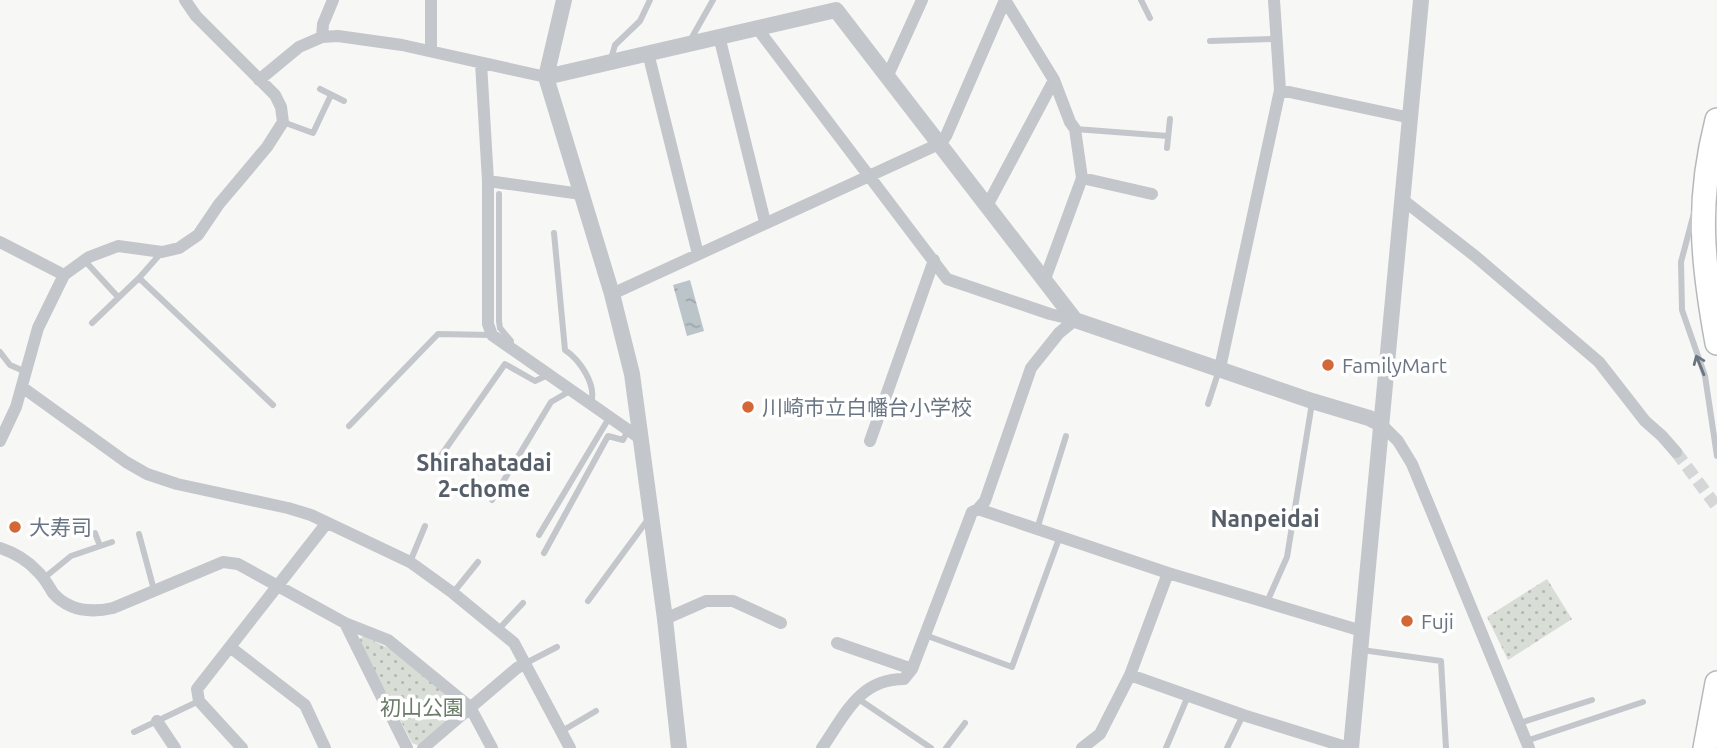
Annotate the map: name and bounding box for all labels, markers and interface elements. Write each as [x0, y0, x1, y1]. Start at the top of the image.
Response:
place label: FamilyMart [1342, 353, 1447, 377]
one-way arrow [1693, 355, 1706, 377]
marker: FamilyMart [1320, 357, 1336, 373]
place label: 川崎市立白幡台小学校 [762, 395, 972, 419]
marker: 川崎市立白幡台小学校 [740, 399, 756, 415]
district label: Shirahatadai 2-chome [416, 450, 552, 501]
district label: Nanpeidai [1210, 506, 1320, 531]
place label: 大寿司 [29, 515, 92, 539]
marker: 大寿司 [7, 519, 23, 535]
place label: Fuji [1421, 609, 1454, 633]
marker: Fuji [1399, 613, 1415, 629]
park label: 初山公園 [380, 695, 464, 719]

